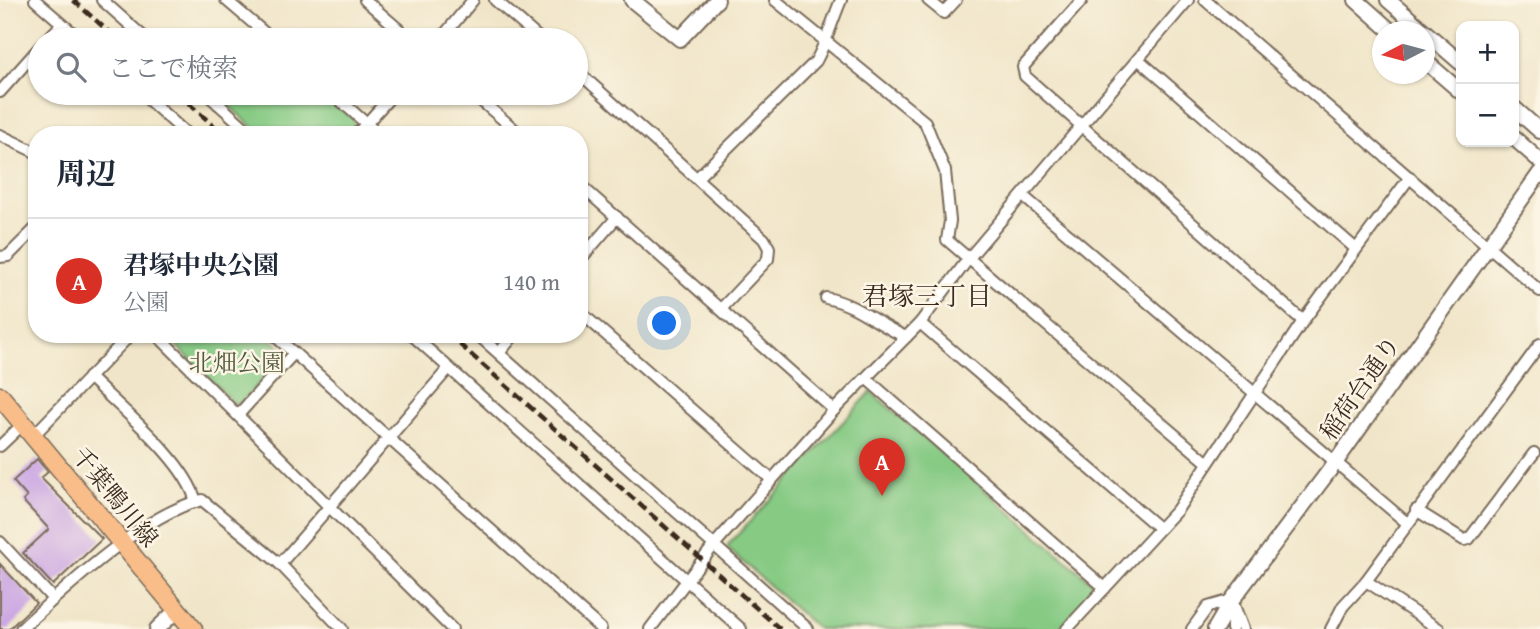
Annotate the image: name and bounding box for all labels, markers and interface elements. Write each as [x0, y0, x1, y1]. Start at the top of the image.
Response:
north arrow [1372, 21, 1435, 84]
map controls [1456, 21, 1519, 147]
button: + [1456, 21, 1519, 84]
search box [28, 28, 588, 105]
icon: search [52, 48, 90, 86]
text: ここで検索 [108, 48, 238, 87]
button: − [1456, 84, 1519, 147]
text: 周辺 [56, 151, 116, 195]
text: 君塚中央公園 [123, 245, 279, 284]
text: A [72, 265, 86, 298]
text: 140 m [503, 265, 560, 298]
district label: 君塚三丁目 [862, 276, 992, 315]
text: 公園 [123, 285, 169, 318]
your location [647, 306, 681, 340]
street label: 稲荷台通り [1311, 329, 1408, 447]
park label: 北畑公園 [189, 345, 285, 380]
pin: A [859, 438, 905, 496]
street label: 千葉鴨川線 [64, 439, 167, 554]

